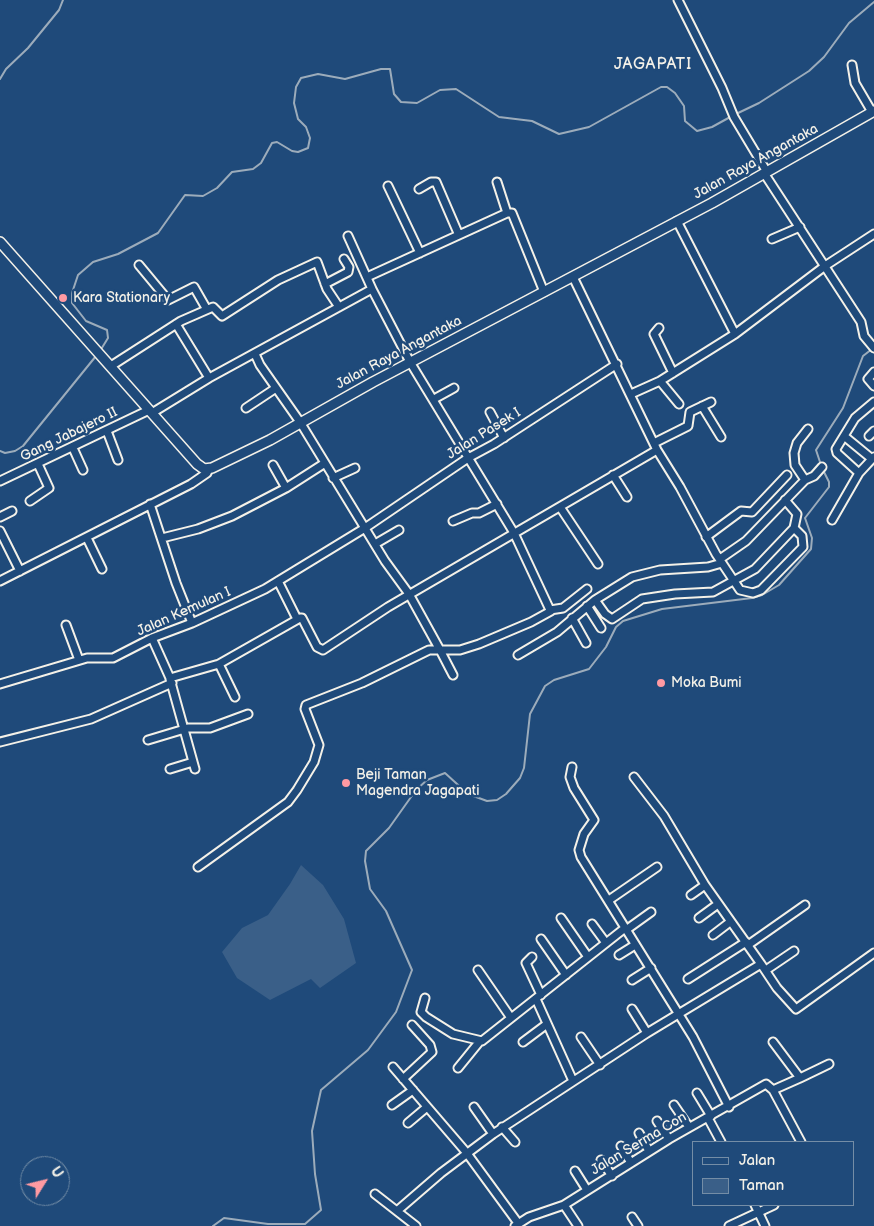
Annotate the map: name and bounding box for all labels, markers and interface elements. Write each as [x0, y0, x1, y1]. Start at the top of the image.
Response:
district label: JAGAPATI [613, 55, 693, 75]
street label: Jalan Raya Angantaka [691, 121, 821, 203]
place label: Kara Stationary [73, 290, 170, 306]
marker: Kara Stationary [57, 292, 69, 304]
street label: Jalan Raya Angantaka [333, 313, 465, 393]
street label: Gang Jabajero II [18, 404, 120, 466]
street label: Jalan Pasek I [444, 405, 524, 463]
street label: Jalan Kemulan I [134, 584, 234, 640]
place label: Moka Bumi [671, 675, 742, 691]
marker: Moka Bumi [655, 677, 667, 689]
place label: Beji Taman Magendra Jagapati [356, 767, 479, 800]
marker: Beji Taman Magendra Jagapati [340, 777, 352, 789]
street label: Jalan Serma Con [588, 1109, 690, 1179]
legend [692, 1141, 854, 1206]
text: Jalan [739, 1151, 775, 1170]
north arrow [20, 1156, 70, 1206]
text: U [47, 1163, 67, 1182]
text: Taman [739, 1176, 784, 1195]

